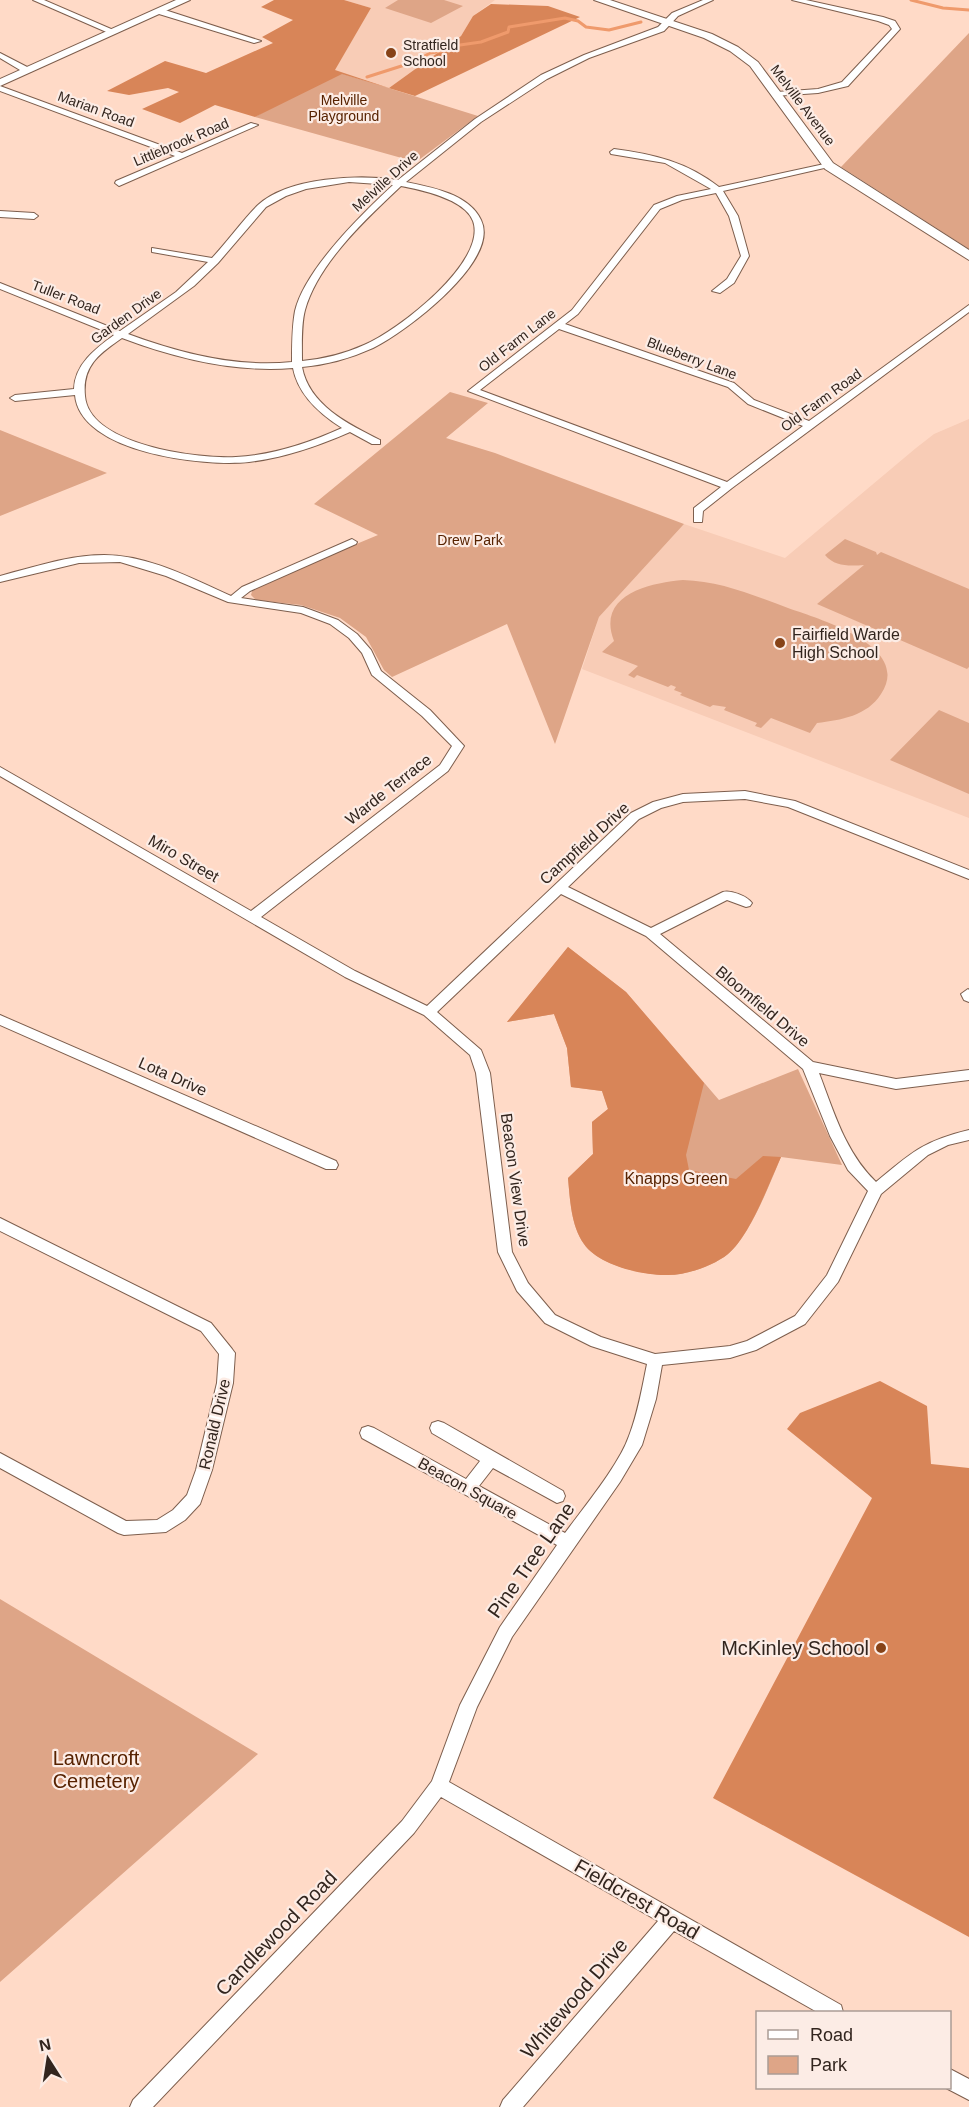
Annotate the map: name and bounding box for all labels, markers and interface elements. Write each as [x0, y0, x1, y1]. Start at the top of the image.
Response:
place label: Stratfield School [403, 37, 458, 69]
marker: Stratfield School [384, 46, 398, 60]
street label: Melville Avenue [767, 61, 839, 149]
street label: Marian Road [56, 88, 136, 130]
park label: Melville Playground [309, 92, 379, 124]
street label: Littlebrook Road [131, 115, 231, 169]
street label: Melville Drive [349, 147, 421, 215]
street label: Tuller Road [30, 277, 102, 317]
street label: Garden Drive [88, 285, 165, 347]
street label: Old Farm Lane [475, 305, 559, 375]
street label: Blueberry Lane [645, 334, 739, 383]
street label: Old Farm Road [778, 365, 864, 435]
park label: Drew Park [437, 532, 504, 548]
place label: Fairfield Warde High School [792, 626, 900, 661]
marker: Fairfield Warde High School [773, 636, 787, 650]
street label: Warde Terrace [342, 751, 435, 828]
street label: Campfield Drive [536, 799, 632, 888]
street label: Miro Street [146, 832, 222, 886]
street label: Bloomfield Drive [713, 962, 813, 1050]
street label: Lota Drive [136, 1054, 210, 1099]
street label: Beacon View Drive [498, 1112, 533, 1248]
park label: Knapps Green [624, 1170, 728, 1187]
street label: Ronald Drive [196, 1377, 233, 1471]
street label: Beacon Square [415, 1454, 520, 1523]
street label: Pine Tree Lane [483, 1498, 579, 1622]
place label: McKinley School [721, 1637, 869, 1659]
marker: McKinley School [874, 1641, 888, 1655]
park label: Lawncroft Cemetery [53, 1747, 140, 1792]
street label: Fieldcrest Road [571, 1854, 703, 1944]
street label: Candlewood Road [211, 1866, 341, 2000]
street label: Whitewood Drive [516, 1934, 632, 2062]
legend [756, 2011, 951, 2089]
text: Road [810, 2025, 853, 2045]
north arrow [18, 2029, 78, 2089]
text: N [38, 2035, 52, 2054]
text: Park [810, 2055, 848, 2075]

